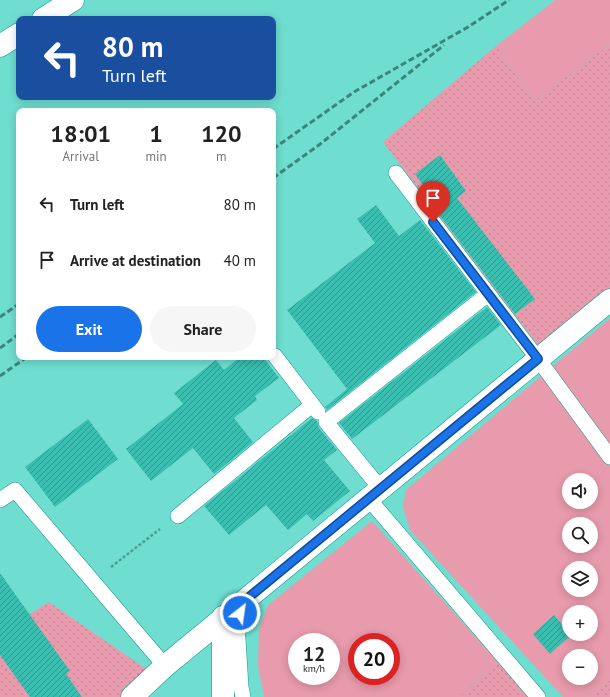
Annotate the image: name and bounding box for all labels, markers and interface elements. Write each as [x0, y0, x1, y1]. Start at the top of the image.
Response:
text: 80 m [102, 28, 163, 65]
icon: left [36, 32, 88, 84]
text: Turn left [102, 64, 167, 87]
text: 18:01 [50, 118, 111, 149]
text: 1 [149, 118, 163, 149]
text: 120 [201, 118, 242, 149]
text: Arrival [63, 148, 99, 165]
text: min [145, 148, 167, 165]
text: m [216, 148, 227, 165]
pin [416, 181, 450, 222]
icon: arrive [422, 187, 444, 209]
icon: left [36, 193, 58, 215]
text: Turn left [70, 195, 124, 214]
text: 80 m [223, 195, 256, 214]
icon: arrive [36, 249, 58, 271]
text: Arrive at destination [70, 251, 201, 270]
text: 40 m [223, 251, 256, 270]
button: Exit [36, 306, 142, 352]
button: Share [150, 306, 256, 352]
map controls [562, 473, 598, 685]
button: sound [562, 473, 598, 509]
button: search [562, 517, 598, 553]
button: layers [562, 561, 598, 597]
position arrow [219, 592, 261, 634]
button: + [562, 605, 598, 641]
speed limit sign: 20 [348, 633, 400, 685]
text: 12 [303, 641, 325, 667]
button: − [562, 649, 598, 685]
text: km/h [303, 662, 325, 675]

